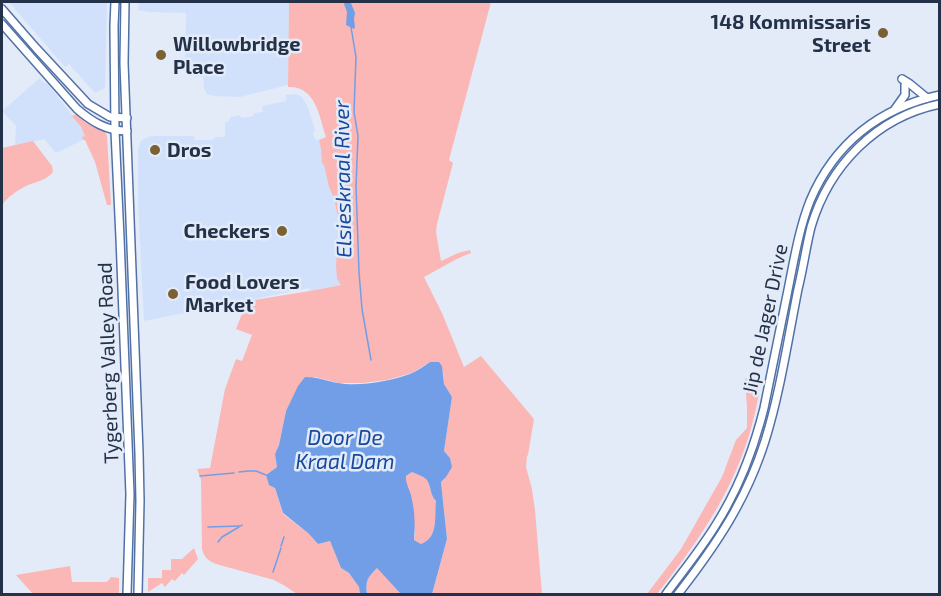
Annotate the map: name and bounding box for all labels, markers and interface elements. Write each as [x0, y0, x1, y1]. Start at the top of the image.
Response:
place label: 148 Kommissaris Street [711, 9, 871, 56]
marker: 148 Kommissaris Street [876, 26, 890, 40]
place label: Willowbridge Place [173, 31, 301, 78]
marker: Willowbridge Place [154, 48, 168, 62]
water label: Elsieskraal River [328, 99, 355, 258]
place label: Dros [167, 137, 211, 161]
marker: Dros [148, 143, 162, 157]
place label: Checkers [184, 218, 270, 242]
marker: Checkers [275, 224, 289, 238]
street label: Jip de Jager Drive [736, 241, 792, 396]
street label: Tygerberg Valley Road [91, 262, 123, 464]
place label: Food Lovers Market [185, 269, 300, 316]
marker: Food Lovers Market [166, 287, 180, 301]
water label: Door De Kraal Dam [295, 424, 395, 473]

